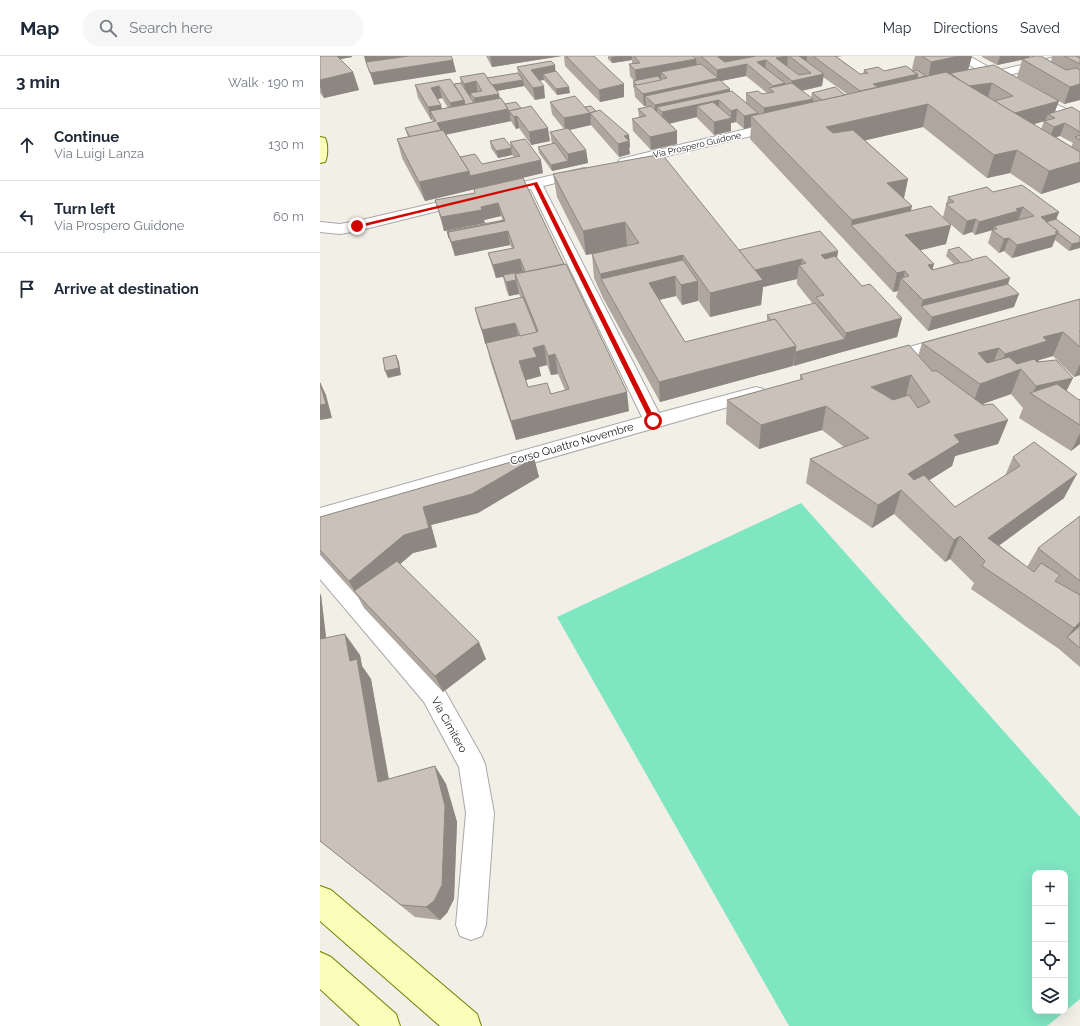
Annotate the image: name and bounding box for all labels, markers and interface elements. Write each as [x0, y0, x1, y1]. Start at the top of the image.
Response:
search box [83, 10, 363, 46]
text: Map [20, 17, 59, 39]
icon: search [97, 17, 119, 39]
text: Search here [129, 19, 213, 37]
text: Map [883, 20, 911, 36]
text: Directions [933, 20, 998, 36]
text: Saved [1020, 20, 1060, 36]
text: 3 min [16, 72, 60, 92]
text: Walk · 190 m [228, 75, 304, 90]
text: Continue [54, 128, 119, 146]
street label: Via Prospero Guidone [652, 130, 743, 160]
icon: ahead [16, 134, 38, 156]
text: 130 m [268, 137, 304, 152]
text: Via Luigi Lanza [54, 146, 144, 161]
text: Turn left [54, 200, 115, 218]
icon: left [16, 206, 38, 228]
text: 60 m [273, 209, 304, 224]
route end [348, 217, 366, 235]
text: Via Prospero Guidone [54, 218, 184, 233]
icon: arrive [16, 278, 38, 300]
text: Arrive at destination [54, 280, 199, 298]
route start [644, 412, 662, 430]
street label: Corso Quattro Novembre [509, 420, 636, 468]
street label: Via Cimitero [428, 695, 470, 755]
map controls [1032, 870, 1068, 1014]
button: + [1032, 870, 1068, 906]
button: − [1032, 906, 1068, 942]
button: locate [1032, 942, 1068, 978]
button: layers [1032, 978, 1068, 1014]

